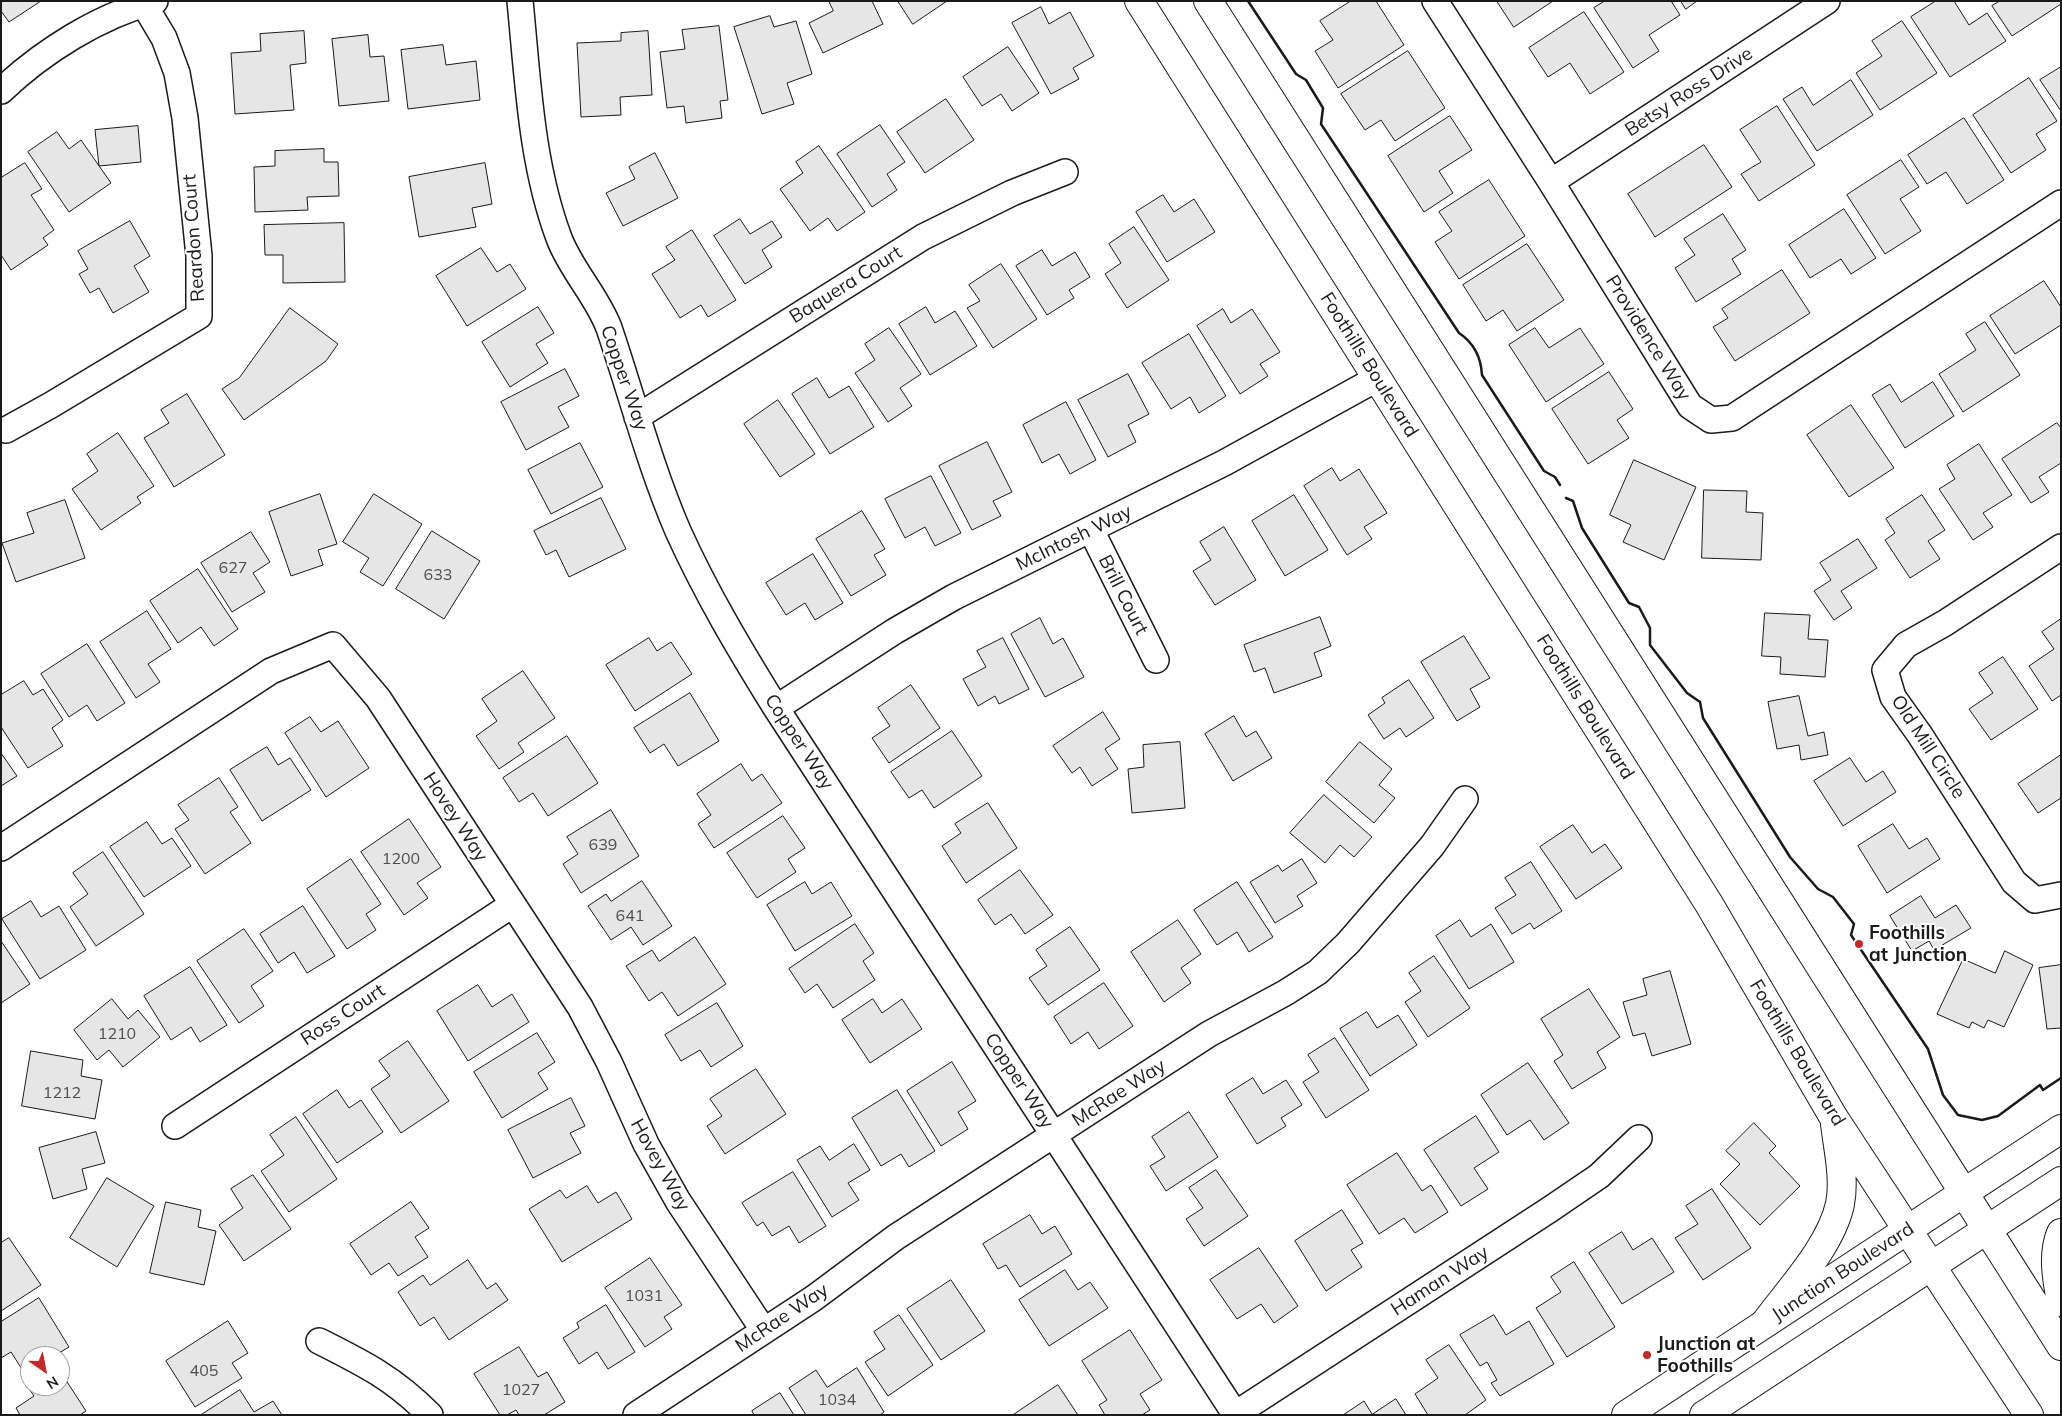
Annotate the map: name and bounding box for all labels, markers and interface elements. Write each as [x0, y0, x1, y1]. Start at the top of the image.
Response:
street label: Betsy Ross Drive [1621, 42, 1757, 142]
street label: Reardon Court [178, 173, 210, 303]
street label: Baquera Court [786, 241, 906, 329]
street label: Providence Way [1600, 271, 1696, 405]
street label: Foothills Boulevard [1315, 288, 1423, 442]
street label: Copper Way [595, 322, 653, 434]
street label: McIntosh Way [1012, 500, 1136, 576]
street label: Brill Court [1093, 551, 1153, 639]
house number: 627 [219, 558, 247, 578]
house number: 633 [424, 565, 452, 585]
street label: Foothills Boulevard [1531, 630, 1639, 784]
street label: Copper Way [760, 690, 838, 794]
street label: Old Mill Circle [1886, 691, 1970, 803]
street label: Hovey Way [418, 768, 492, 866]
house number: 639 [589, 835, 617, 855]
house number: 1200 [382, 849, 420, 869]
house number: 641 [616, 906, 644, 926]
place label: Foothills at Junction [1869, 922, 1967, 966]
marker: Foothills at Junction [1853, 938, 1865, 950]
street label: Foothills Boulevard [1744, 976, 1850, 1130]
street label: Ross Court [297, 979, 389, 1051]
house number: 1210 [98, 1024, 136, 1044]
street label: Copper Way [980, 1029, 1058, 1133]
street label: McRae Way [1068, 1054, 1170, 1132]
house number: 1212 [43, 1083, 81, 1103]
street label: Hovey Way [625, 1115, 695, 1215]
street label: Junction Boulevard [1768, 1218, 1918, 1326]
street label: Haman Way [1387, 1241, 1493, 1321]
street label: McRae Way [731, 1279, 833, 1357]
house number: 1031 [625, 1286, 663, 1306]
place label: Junction at Foothills [1657, 1333, 1755, 1377]
north arrow [20, 1346, 70, 1396]
marker: Junction at Foothills [1641, 1349, 1653, 1361]
house number: 405 [190, 1361, 218, 1381]
text: N [43, 1372, 62, 1393]
house number: 1027 [502, 1380, 540, 1400]
house number: 1034 [818, 1390, 856, 1410]

